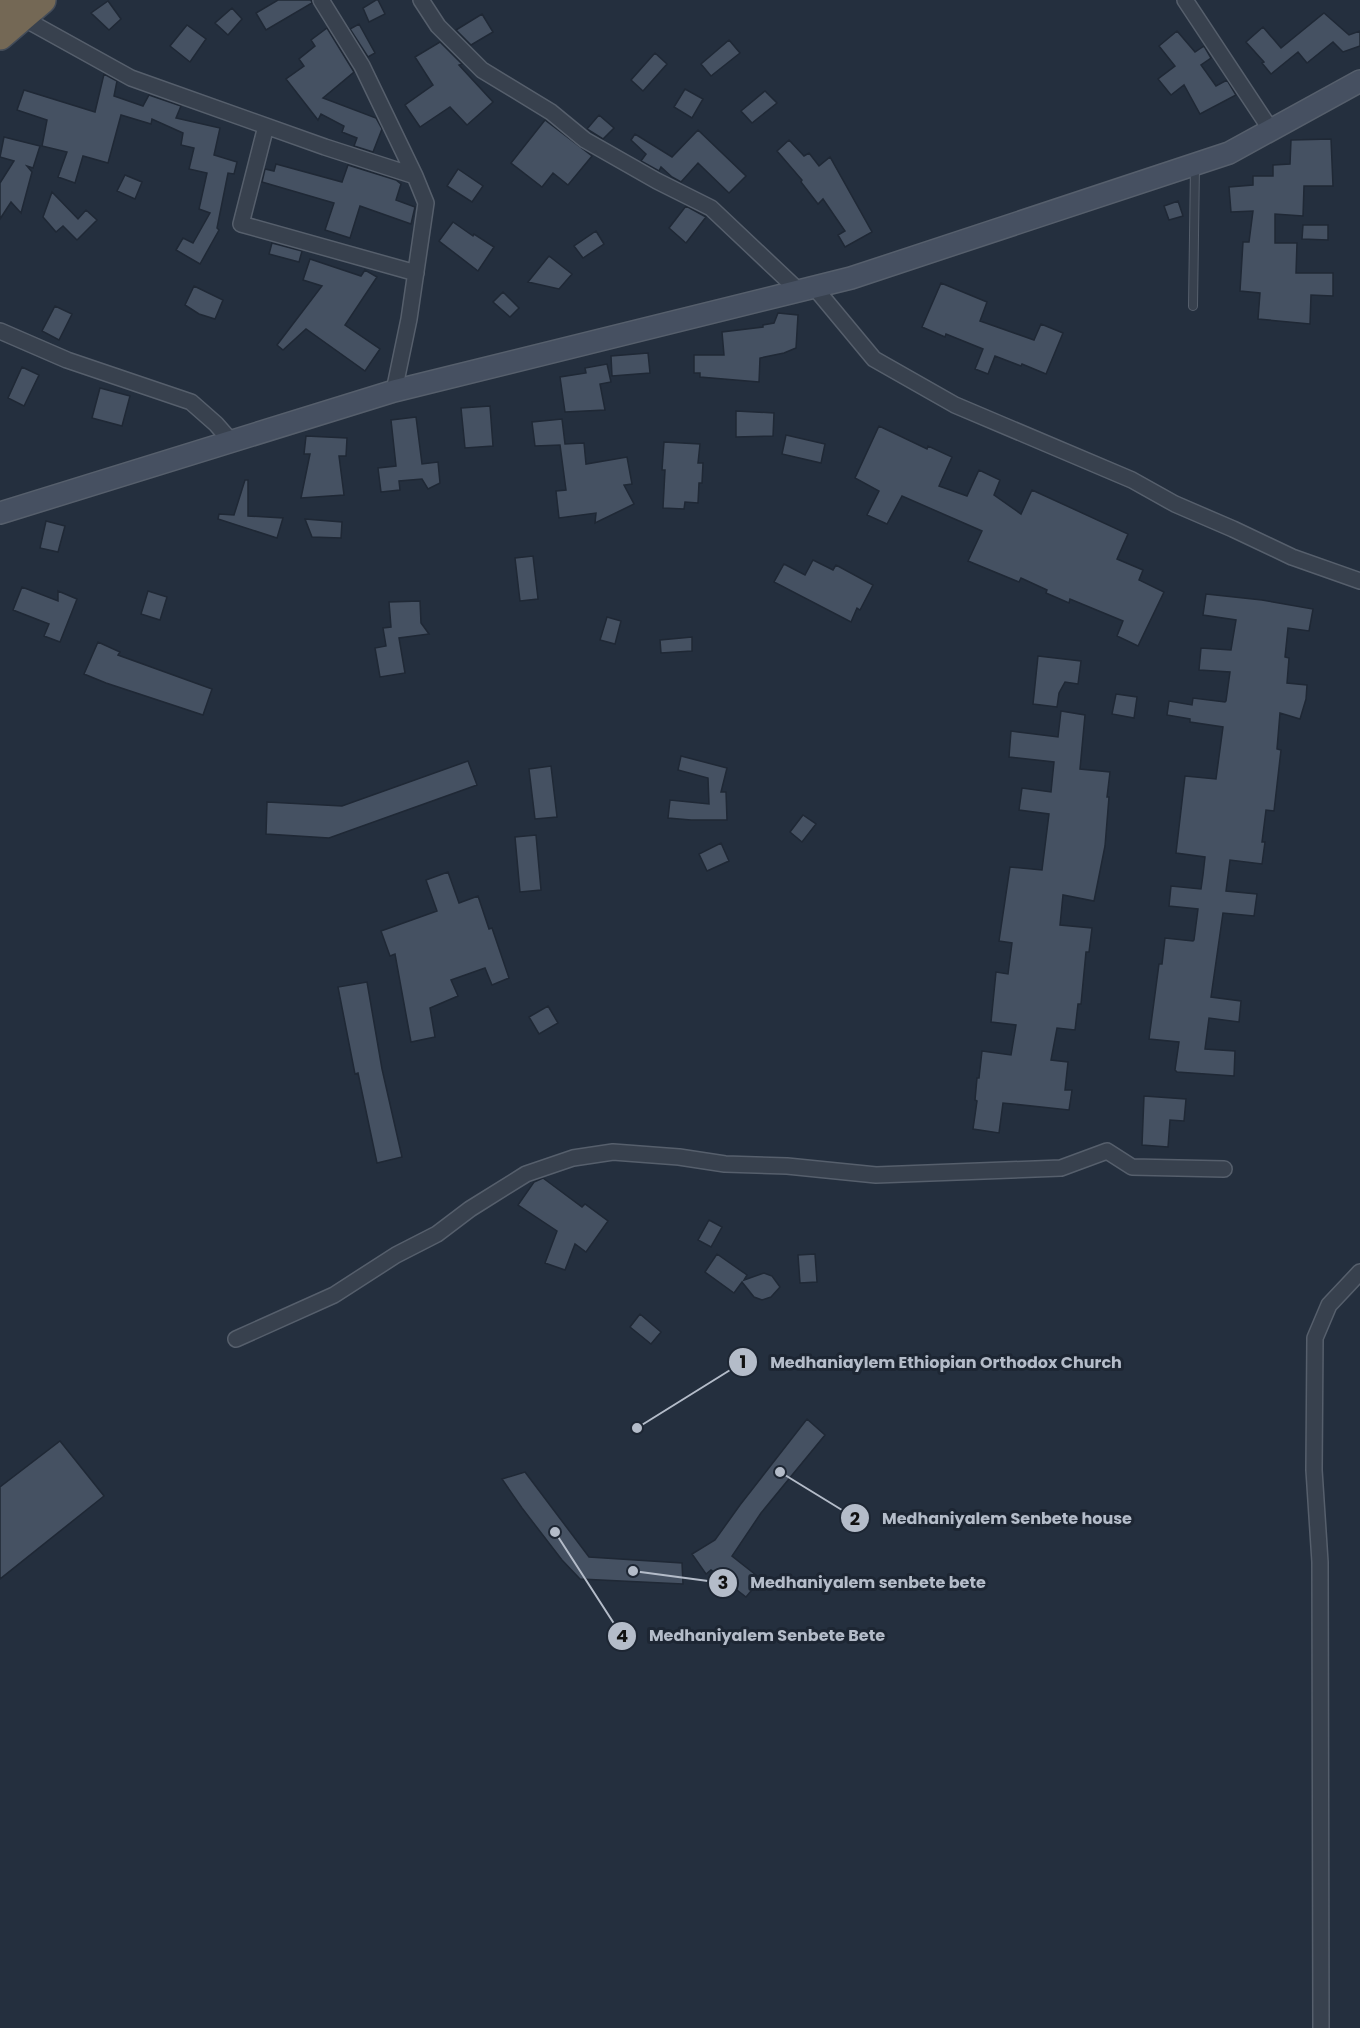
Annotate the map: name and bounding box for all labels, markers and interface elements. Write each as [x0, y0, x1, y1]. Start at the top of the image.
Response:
callout: Medhaniaylem Ethiopian Orthodox Church [728, 1345, 1134, 1379]
text: 1 [740, 1349, 746, 1374]
text: Medhaniaylem Ethiopian Orthodox Church [770, 1351, 1122, 1374]
callout: Medhaniyalem Senbete house [840, 1501, 1144, 1535]
text: 2 [850, 1506, 860, 1531]
text: Medhaniyalem Senbete house [882, 1507, 1132, 1530]
callout: Medhaniyalem senbete bete [708, 1566, 998, 1600]
text: 3 [718, 1570, 728, 1595]
text: Medhaniyalem senbete bete [750, 1571, 986, 1594]
callout: Medhaniyalem Senbete Bete [607, 1619, 897, 1653]
text: 4 [616, 1623, 628, 1648]
text: Medhaniyalem Senbete Bete [649, 1624, 885, 1647]

